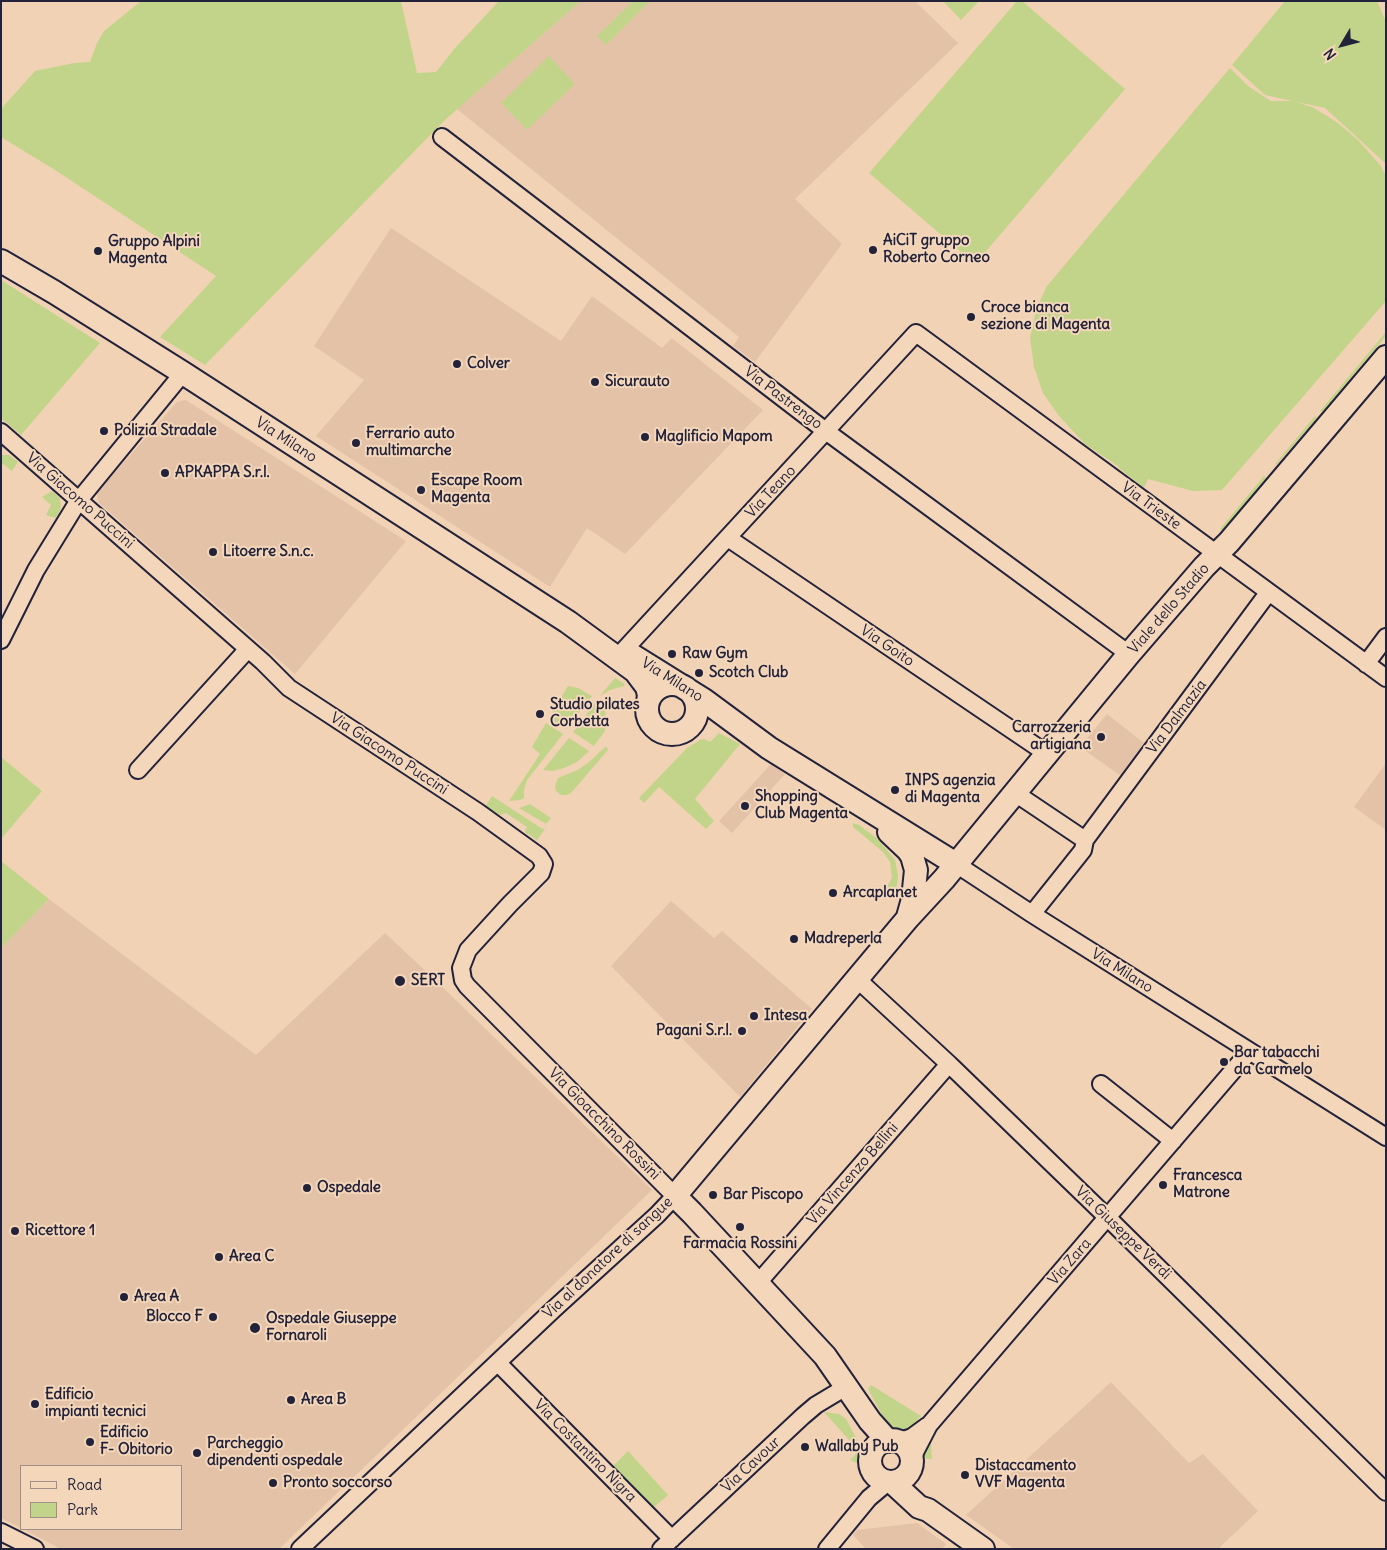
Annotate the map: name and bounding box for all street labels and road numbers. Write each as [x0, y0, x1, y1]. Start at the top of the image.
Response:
street label: Via Pastrengo [740, 363, 826, 433]
street label: Via Milano [252, 414, 320, 466]
street label: Via Giacomo Puccini [22, 449, 138, 553]
street label: Via Teano [742, 462, 800, 522]
street label: Via Trieste [1118, 478, 1184, 534]
street label: Viale dello Stadio [1125, 560, 1213, 658]
street label: Via Goito [857, 621, 917, 671]
street label: Via Milano [638, 654, 706, 706]
street label: Via Dalmazia [1143, 676, 1211, 758]
street label: Via Giacomo Puccini [327, 709, 451, 799]
street label: Via Milano [1088, 945, 1156, 997]
street label: Via Gioacchino Rossini [544, 1064, 664, 1184]
street label: Via Vincenzo Bellini [804, 1119, 902, 1229]
street label: Via Giuseppe Verdi [1071, 1183, 1175, 1283]
street label: Via al donatore di sangue [539, 1193, 677, 1323]
street label: Via Zara [1045, 1235, 1095, 1289]
street label: Via Costantino Nigra [530, 1396, 640, 1506]
street label: Via Cavour [718, 1433, 784, 1497]

